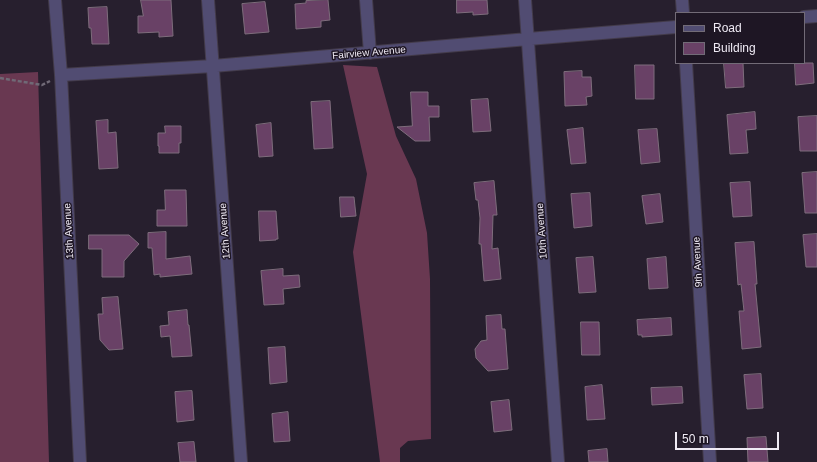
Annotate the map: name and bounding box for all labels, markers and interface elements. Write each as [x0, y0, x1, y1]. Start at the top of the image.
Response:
legend [675, 12, 805, 64]
text: Road [713, 21, 742, 35]
text: Building [713, 41, 756, 55]
street label: Fairview Avenue [332, 44, 406, 62]
street label: 13th Avenue [62, 203, 76, 259]
street label: 12th Avenue [217, 203, 233, 259]
street label: 10th Avenue [534, 203, 550, 259]
street label: 9th Avenue [691, 237, 705, 287]
scale bar [677, 424, 781, 450]
text: 50 m [682, 432, 709, 446]

